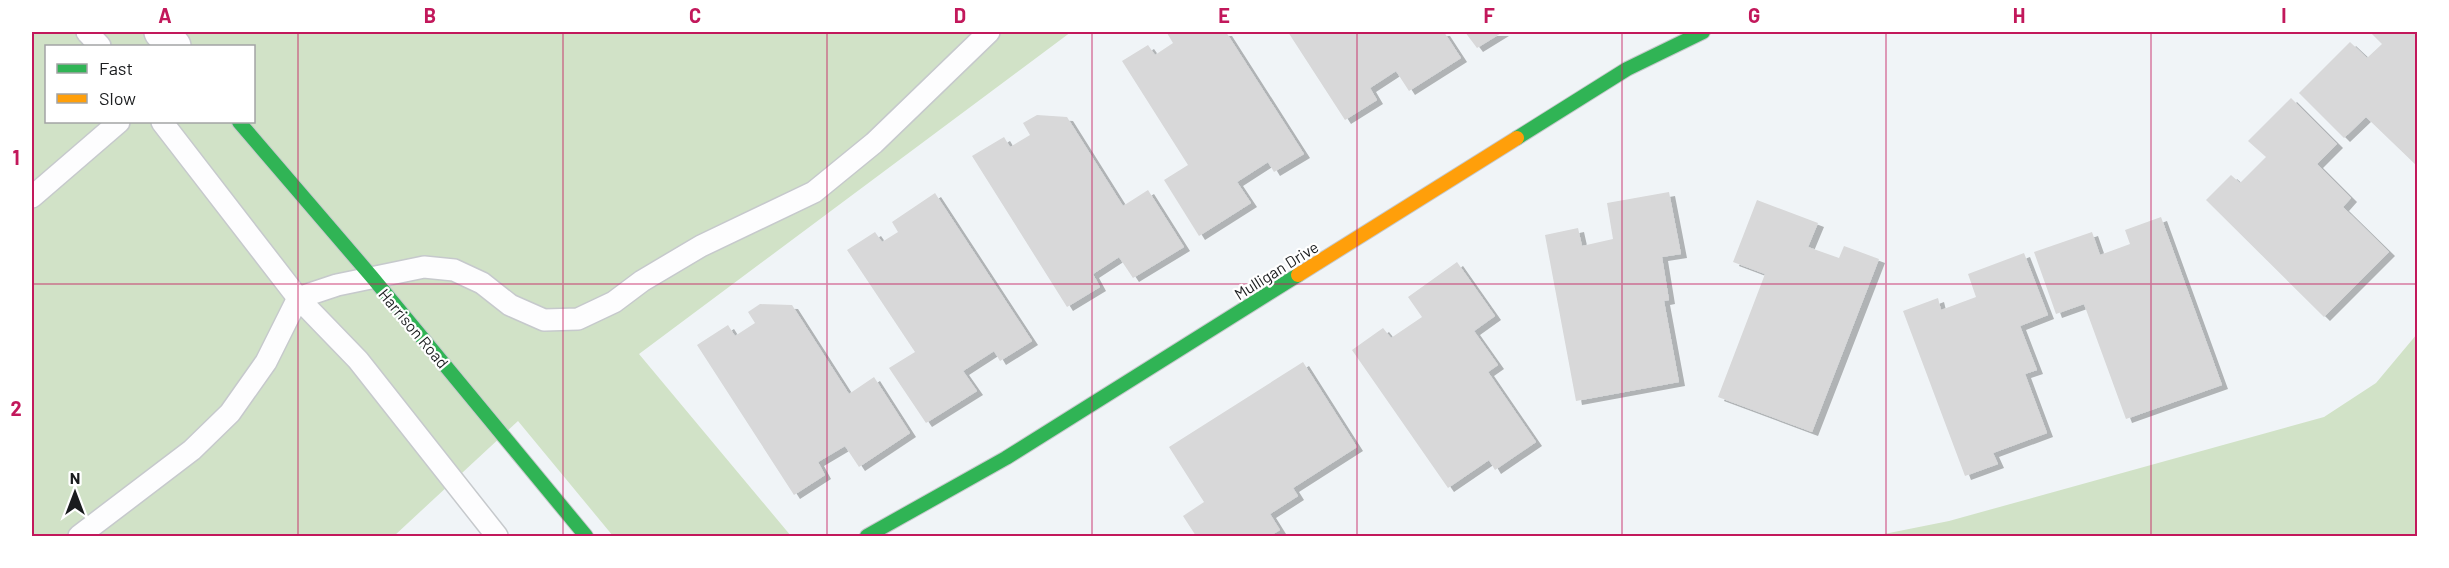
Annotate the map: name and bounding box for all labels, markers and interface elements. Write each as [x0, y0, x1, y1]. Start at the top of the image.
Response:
text: A [158, 3, 172, 27]
text: B [424, 3, 436, 27]
text: C [689, 3, 701, 27]
text: D [954, 3, 966, 27]
text: E [1218, 3, 1230, 27]
text: F [1483, 3, 1495, 27]
text: G [1748, 3, 1760, 27]
text: H [2013, 3, 2025, 27]
text: I [2281, 3, 2287, 27]
legend [45, 45, 255, 123]
text: Fast [99, 57, 133, 79]
text: Slow [99, 87, 136, 109]
text: 1 [12, 145, 20, 169]
street label: Mulligan Drive [1230, 237, 1322, 303]
street label: Harrison Road [375, 284, 453, 372]
text: 2 [10, 396, 22, 420]
north arrow [45, 463, 105, 523]
text: N [70, 468, 80, 487]

